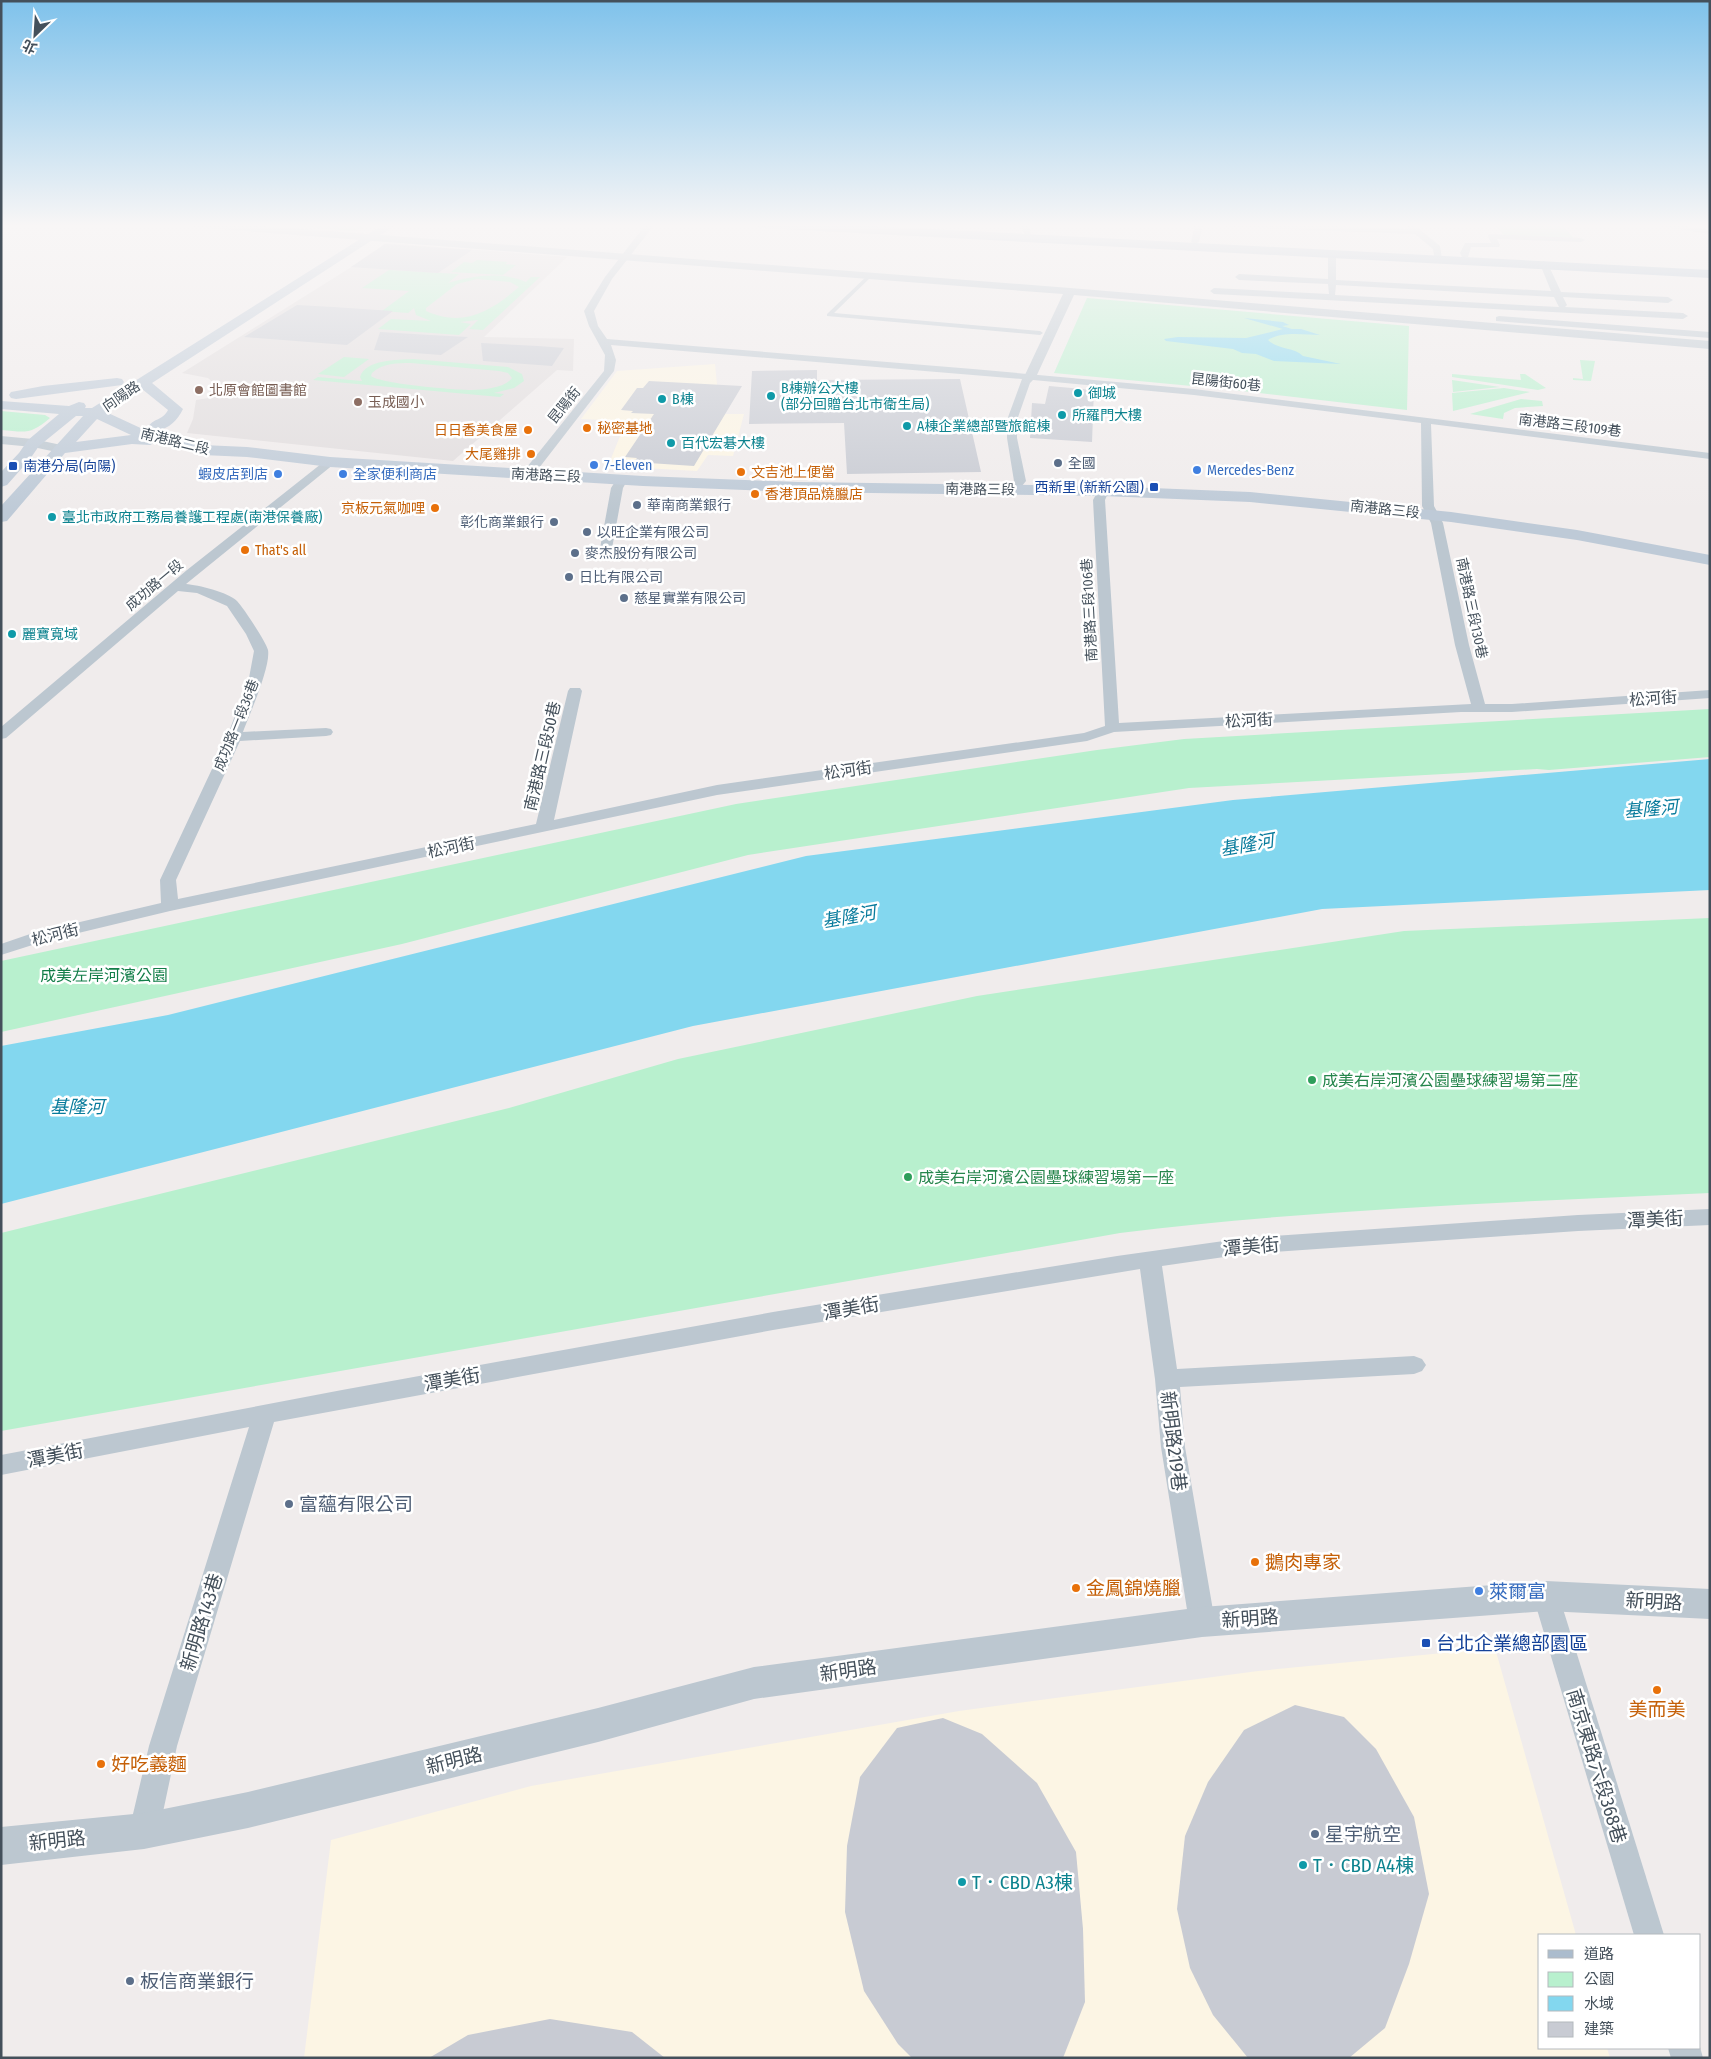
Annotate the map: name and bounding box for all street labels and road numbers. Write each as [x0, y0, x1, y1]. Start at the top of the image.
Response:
street label: 昆陽街60巷 [1190, 370, 1262, 395]
street label: 向陽路 [99, 378, 143, 415]
street label: 昆陽街 [545, 384, 584, 427]
street label: 南港路三段109巷 [1518, 411, 1622, 440]
street label: 南港路二段 [139, 425, 211, 458]
street label: 南港路三段 [511, 465, 581, 486]
street label: 南港路三段 [945, 480, 1015, 499]
street label: 南港路三段 [1349, 497, 1421, 522]
street label: 成功路一段 [122, 556, 187, 614]
street label: 南港路三段130巷 [1452, 556, 1491, 660]
street label: 南港路三段106巷 [1078, 558, 1101, 662]
street label: 成功路一段36巷 [210, 677, 263, 773]
street label: 松河街 [1628, 687, 1678, 710]
street label: 南港路三段50巷 [521, 700, 564, 813]
street label: 松河街 [1225, 710, 1273, 731]
street label: 松河街 [823, 758, 873, 783]
street label: 松河街 [426, 833, 477, 862]
street label: 松河街 [30, 919, 81, 950]
street label: 潭美街 [1626, 1207, 1684, 1232]
street label: 潭美街 [1222, 1233, 1280, 1260]
street label: 潭美街 [821, 1292, 881, 1325]
street label: 潭美街 [422, 1363, 482, 1396]
street label: 新明路219巷 [1156, 1390, 1191, 1492]
street label: 潭美街 [25, 1439, 85, 1472]
street label: 新明路143巷 [176, 1571, 227, 1674]
street label: 新明路 [1625, 1589, 1683, 1614]
street label: 新明路 [1221, 1605, 1279, 1632]
street label: 新明路 [818, 1655, 878, 1686]
street label: 南京東路六段368巷 [1562, 1686, 1631, 1846]
street label: 新明路 [424, 1742, 485, 1779]
street label: 新明路 [27, 1826, 87, 1855]

